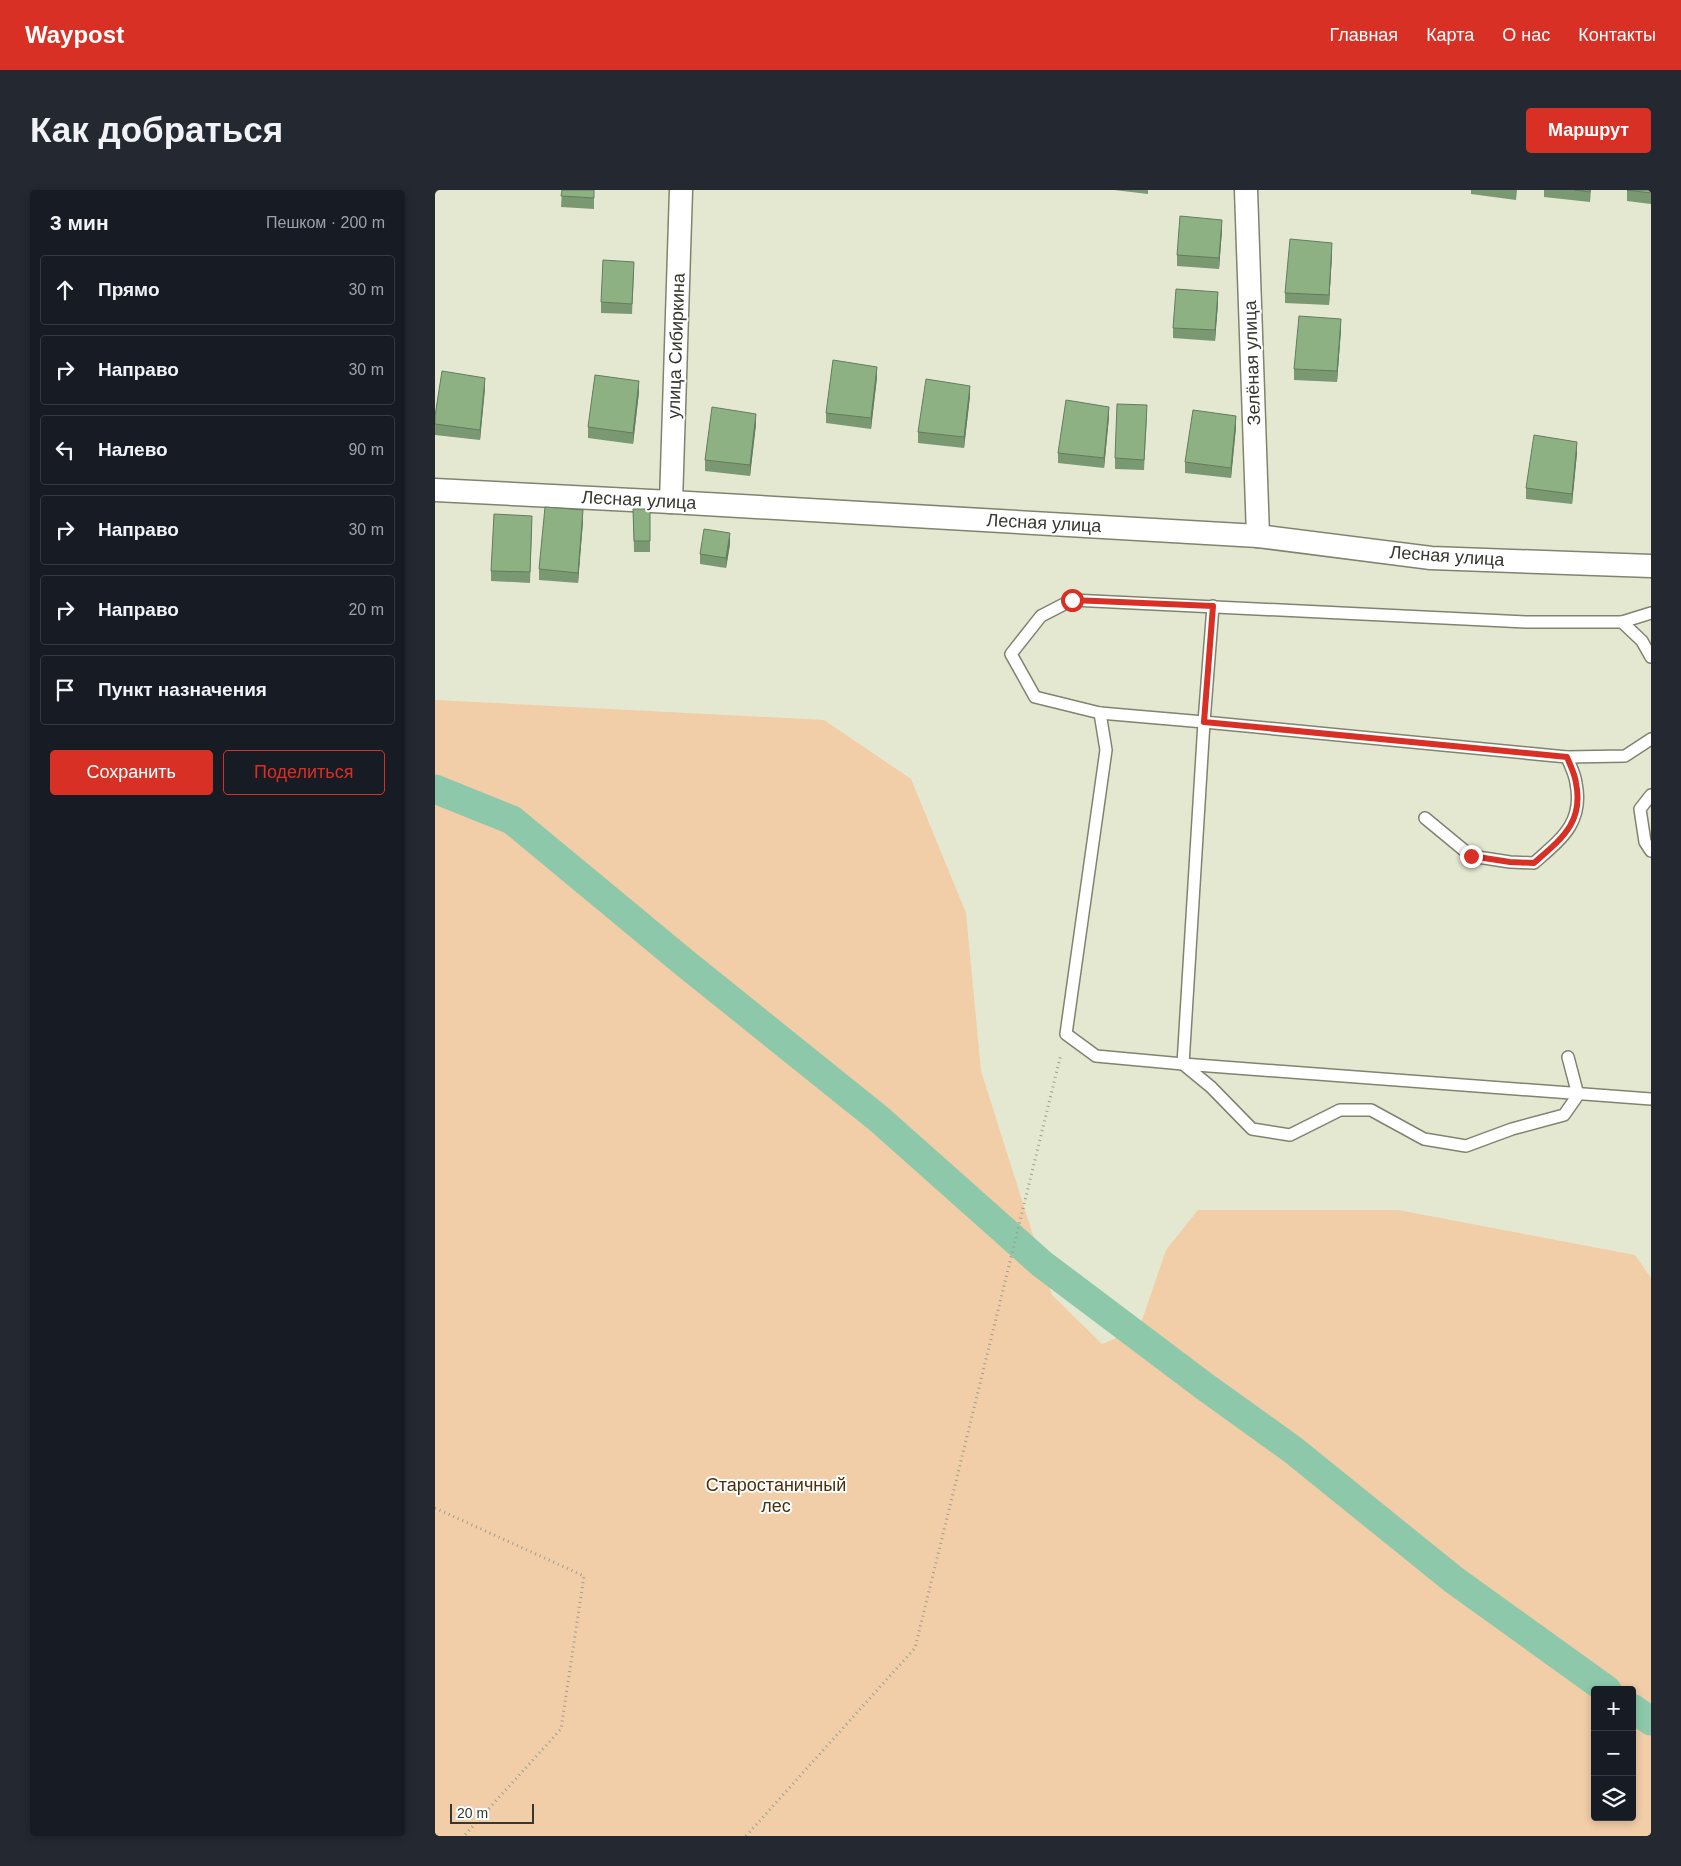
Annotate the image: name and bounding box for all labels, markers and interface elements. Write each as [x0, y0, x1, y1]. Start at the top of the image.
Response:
text: Waypost [25, 21, 124, 48]
text: Главная [1330, 25, 1398, 45]
text: Карта [1426, 25, 1474, 45]
text: О нас [1502, 25, 1550, 45]
text: Контакты [1578, 25, 1656, 45]
button: Маршрут [1526, 108, 1651, 153]
text: Как добраться [30, 110, 283, 149]
text: 3 мин [50, 211, 109, 234]
text: Пешком · 200 m [266, 214, 385, 231]
street label: улица Сибиркина [663, 272, 689, 419]
icon: ahead [51, 276, 79, 304]
text: Прямо [98, 279, 160, 300]
text: 30 m [348, 281, 384, 298]
street label: Зелёная улица [1240, 299, 1264, 426]
icon: right [51, 356, 79, 384]
text: Направо [98, 359, 179, 380]
text: 30 m [348, 361, 384, 378]
icon: left [51, 436, 79, 464]
text: Налево [98, 439, 168, 460]
text: 90 m [348, 441, 384, 458]
street label: Лесная улица [581, 487, 698, 513]
street label: Лесная улица [986, 510, 1103, 536]
icon: right [51, 516, 79, 544]
text: Направо [98, 519, 179, 540]
text: 30 m [348, 521, 384, 538]
street label: Лесная улица [1389, 542, 1506, 570]
route start [1061, 589, 1084, 612]
icon: right [51, 596, 79, 624]
text: Направо [98, 599, 179, 620]
text: 20 m [348, 601, 384, 618]
icon: arrive [51, 676, 79, 704]
text: Пункт назначения [98, 679, 267, 700]
button: Сохранить [50, 750, 213, 795]
button: Поделиться [223, 750, 385, 795]
route end [1460, 845, 1483, 868]
park label: Старостаничный лес [706, 1475, 846, 1516]
map controls [1591, 1686, 1636, 1821]
button: + [1591, 1686, 1636, 1731]
button: − [1591, 1731, 1636, 1776]
button: layers [1591, 1776, 1636, 1821]
scale bar [450, 1801, 534, 1824]
text: 20 m [457, 1805, 488, 1821]

